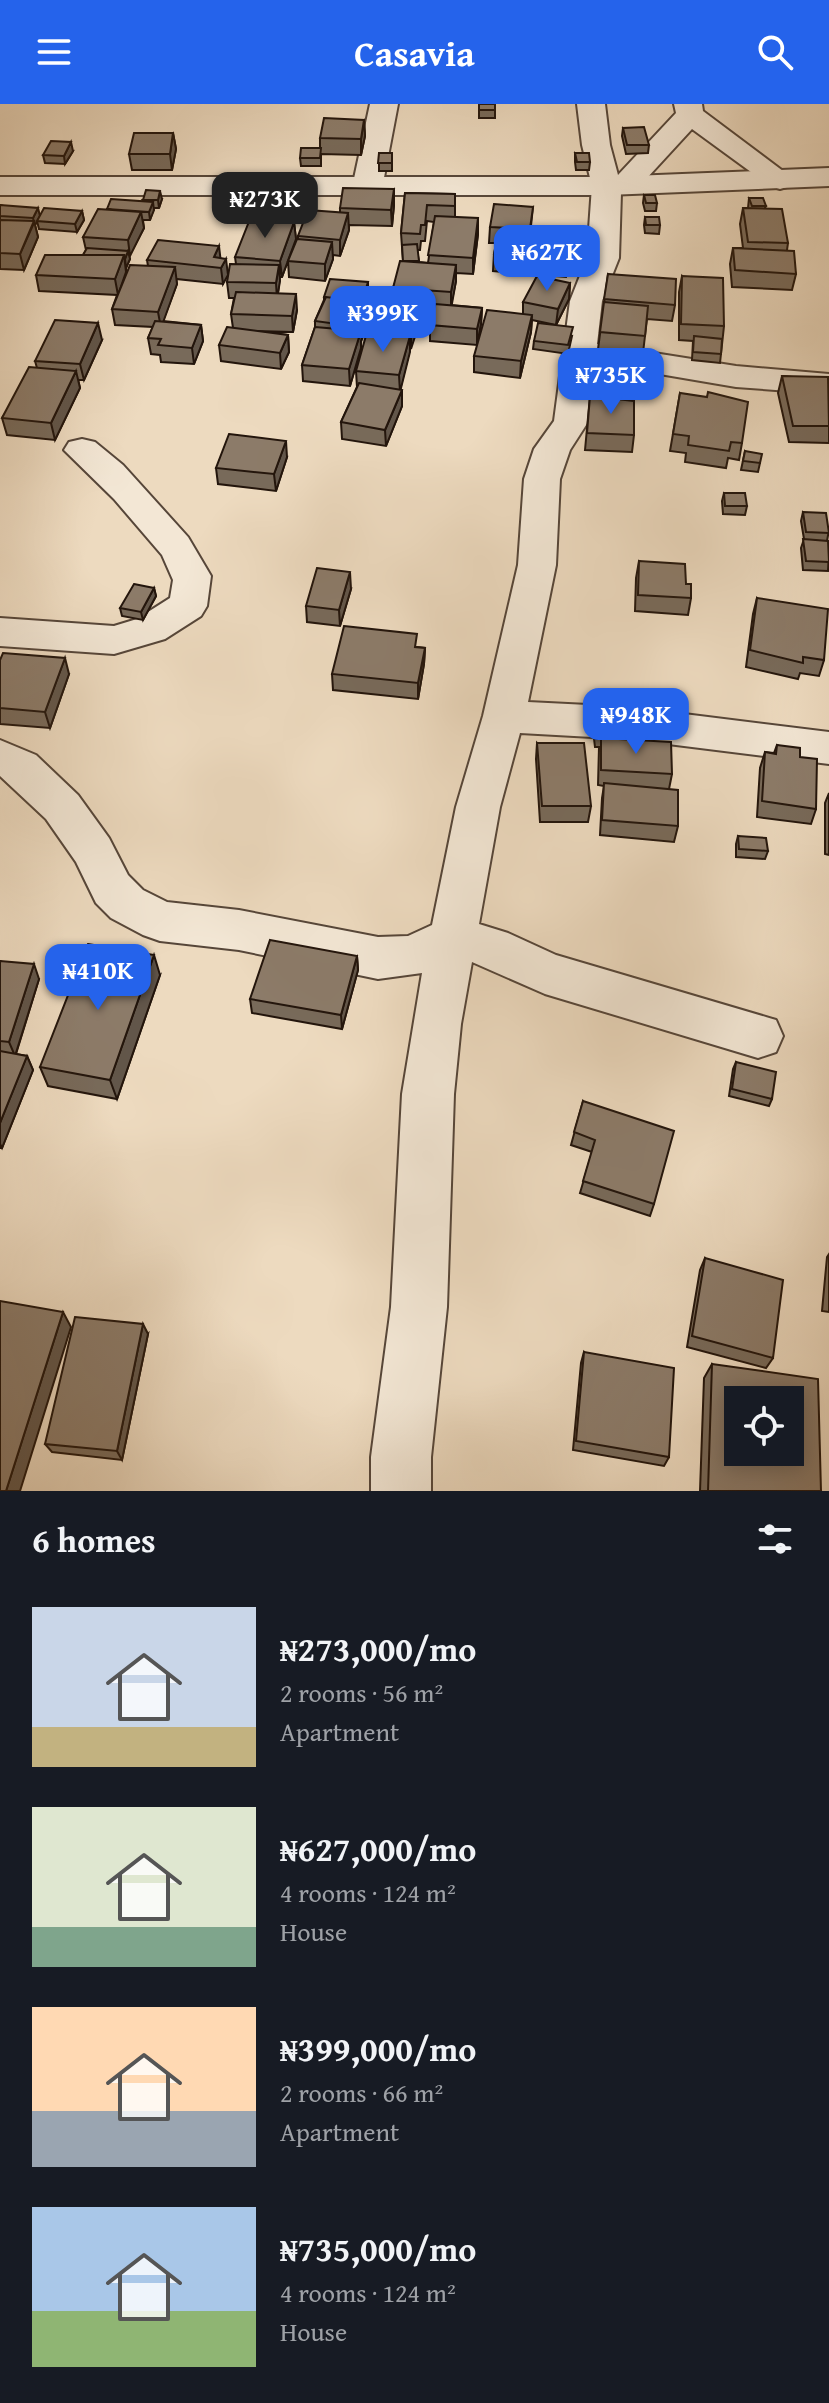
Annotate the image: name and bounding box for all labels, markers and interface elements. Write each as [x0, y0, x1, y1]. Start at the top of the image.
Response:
text: Casavia [354, 26, 475, 79]
icon: menu [32, 30, 76, 74]
icon: search [753, 30, 797, 74]
pin: ₦273K [209, 172, 321, 240]
text: ₦273K [230, 178, 300, 217]
pin: ₦627K [491, 225, 603, 293]
text: ₦627K [512, 231, 582, 270]
pin: ₦399K [327, 286, 439, 354]
text: ₦399K [348, 292, 418, 331]
pin: ₦735K [555, 348, 667, 416]
text: ₦735K [576, 354, 646, 393]
pin: ₦948K [580, 688, 692, 756]
text: ₦948K [601, 694, 671, 733]
pin: ₦410K [42, 944, 154, 1012]
text: ₦410K [63, 950, 133, 989]
map controls [724, 1386, 804, 1466]
button: locate [724, 1386, 804, 1466]
text: 6 homes [32, 1515, 156, 1564]
icon: filters [753, 1517, 797, 1561]
text: ₦273,000/mo [280, 1624, 476, 1673]
icon: home [96, 1639, 192, 1735]
text: 2 rooms · 56 m² [280, 1673, 443, 1712]
text: Apartment [280, 1712, 399, 1751]
text: ₦627,000/mo [280, 1824, 476, 1873]
icon: home [96, 1839, 192, 1935]
text: 4 rooms · 124 m² [280, 1873, 456, 1912]
text: House [280, 1912, 347, 1951]
text: ₦399,000/mo [280, 2024, 476, 2073]
icon: home [96, 2039, 192, 2135]
text: 2 rooms · 66 m² [280, 2073, 443, 2112]
text: Apartment [280, 2112, 399, 2151]
text: ₦735,000/mo [280, 2224, 476, 2273]
icon: home [96, 2239, 192, 2335]
text: 4 rooms · 124 m² [280, 2273, 456, 2312]
text: House [280, 2312, 347, 2351]

